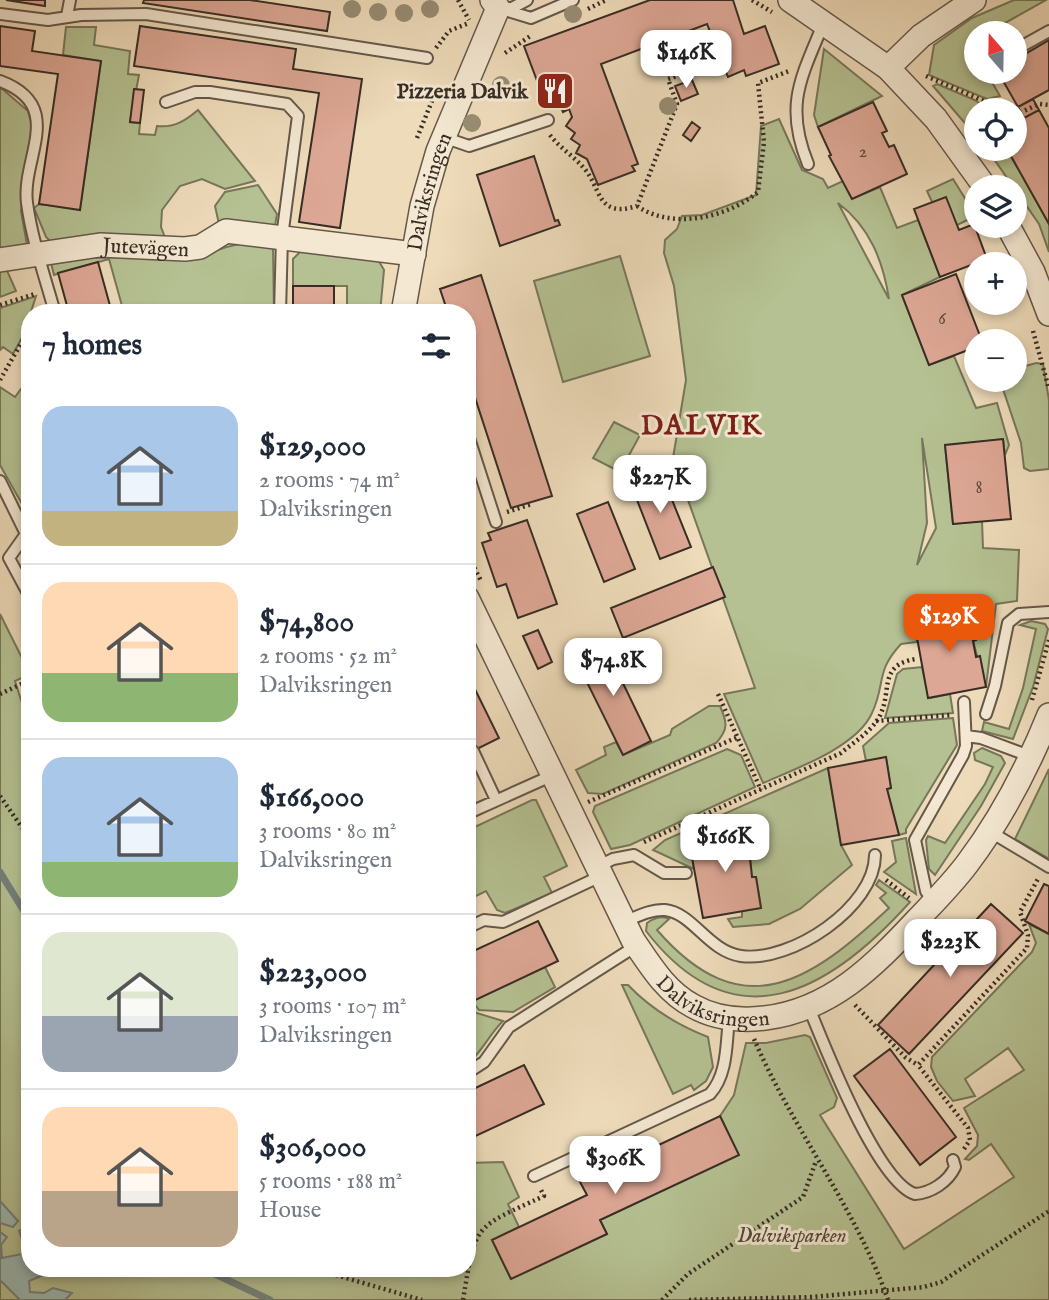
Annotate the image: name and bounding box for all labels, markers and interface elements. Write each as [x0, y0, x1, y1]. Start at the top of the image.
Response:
north arrow [964, 21, 1027, 84]
map controls [964, 21, 1027, 392]
pin: $146K [637, 31, 735, 90]
text: $146K [657, 38, 715, 67]
restaurant icon: Pizzeria Dalvik [534, 70, 576, 112]
place label: Pizzeria Dalvik [397, 79, 529, 106]
button: locate [964, 98, 1027, 161]
street label: Dalviksringen [402, 129, 459, 253]
house number: 2 [859, 141, 867, 164]
button: layers [964, 175, 1027, 238]
street label: Jutevägen [100, 233, 190, 264]
button: + [964, 252, 1027, 315]
house number: 6 [938, 308, 946, 331]
text: 7 homes [42, 327, 142, 365]
icon: filters [417, 327, 455, 365]
button: − [964, 329, 1027, 392]
district label: DALVIK [641, 409, 763, 444]
text: $129,000 [259, 428, 366, 466]
icon: home [98, 434, 182, 518]
pin: $227K [611, 456, 709, 515]
text: $227K [629, 463, 691, 492]
text: 2 rooms · 74 m² [259, 466, 400, 495]
house number: 8 [975, 477, 983, 500]
text: Dalviksringen [259, 495, 392, 524]
pin: $129K [900, 594, 998, 654]
text: $129K [920, 602, 978, 631]
text: $74,800 [259, 604, 354, 642]
icon: home [98, 610, 182, 694]
pin: $74.8K [556, 638, 670, 698]
text: 2 rooms · 52 m² [259, 642, 397, 671]
text: $74.8K [580, 646, 646, 675]
text: Dalviksringen [259, 671, 392, 700]
text: $166,000 [259, 779, 364, 817]
icon: home [98, 785, 182, 869]
pin: $166K [676, 814, 774, 874]
text: 3 rooms · 80 m² [259, 817, 396, 846]
text: $166K [696, 822, 754, 851]
text: Dalviksringen [259, 846, 392, 875]
pin: $223K [901, 920, 999, 979]
text: $223K [920, 927, 980, 956]
text: $223,000 [259, 954, 367, 992]
icon: home [98, 960, 182, 1044]
street label: Dalviksringen [649, 970, 771, 1034]
text: 3 rooms · 107 m² [259, 992, 407, 1021]
text: Dalviksringen [259, 1021, 392, 1050]
text: $306,000 [259, 1129, 366, 1167]
icon: home [98, 1135, 182, 1219]
pin: $306K [566, 1136, 664, 1196]
text: $306K [586, 1144, 644, 1173]
text: 5 rooms · 188 m² [259, 1167, 402, 1196]
text: House [259, 1196, 321, 1225]
park label: Dalviksparken [737, 1223, 847, 1250]

